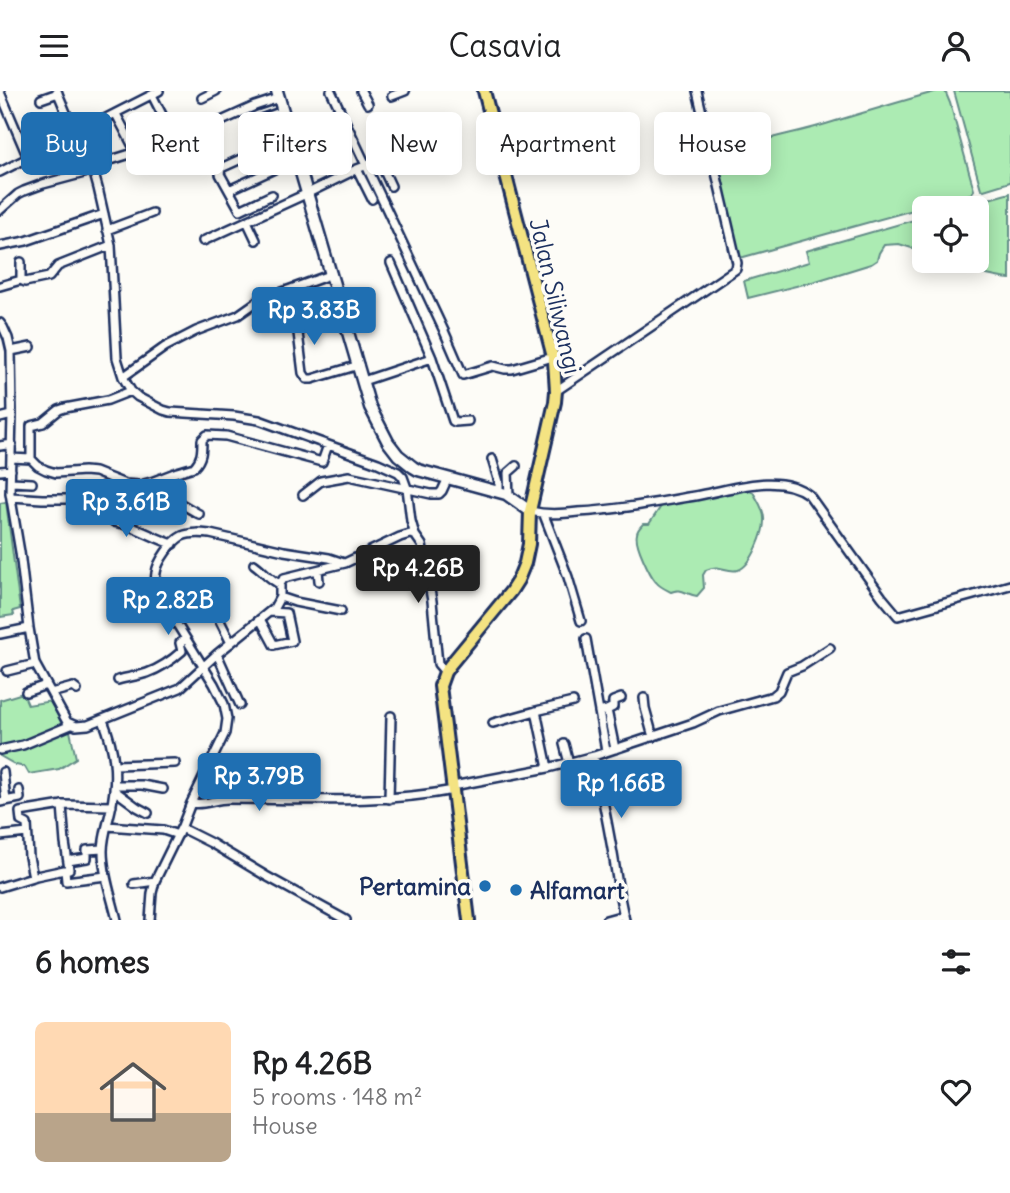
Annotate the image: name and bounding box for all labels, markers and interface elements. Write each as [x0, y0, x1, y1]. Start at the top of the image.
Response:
text: Casavia [449, 25, 561, 66]
icon: menu [35, 27, 73, 65]
icon: person [937, 27, 975, 65]
chip: Buy [21, 112, 112, 175]
chip: Rent [126, 112, 224, 175]
chip: Filters [238, 112, 352, 175]
chip: New [366, 112, 462, 175]
chip: Apartment [476, 112, 640, 175]
chip: House [654, 112, 771, 175]
map controls [912, 196, 989, 273]
button: locate [912, 196, 989, 273]
street label: Jalan Siliwangi [523, 215, 589, 377]
pin: Rp 3.83B [242, 287, 386, 347]
text: Rp 3.83B [268, 295, 360, 324]
pin: Rp 3.61B [54, 479, 198, 539]
text: Rp 3.61B [82, 487, 170, 516]
pin: Rp 4.26B [346, 545, 490, 605]
text: Rp 4.26B [372, 553, 464, 582]
pin: Rp 2.82B [96, 577, 240, 637]
text: Rp 2.82B [122, 585, 214, 614]
pin: Rp 3.79B [187, 753, 331, 813]
text: Rp 3.79B [214, 761, 304, 790]
pin: Rp 1.66B [549, 761, 693, 820]
text: Rp 1.66B [577, 768, 665, 797]
place label: Pertamina [359, 871, 471, 901]
place label: Alfamart [530, 875, 626, 905]
marker: Pertamina [477, 878, 493, 894]
marker: Alfamart [508, 882, 524, 898]
text: 6 homes [35, 943, 150, 981]
icon: filters [937, 943, 975, 981]
text: Rp 4.26B [252, 1044, 372, 1082]
icon: home [91, 1050, 175, 1134]
icon: heart [937, 1073, 975, 1111]
text: 5 rooms · 148 m² [252, 1082, 422, 1111]
text: House [252, 1111, 318, 1140]

